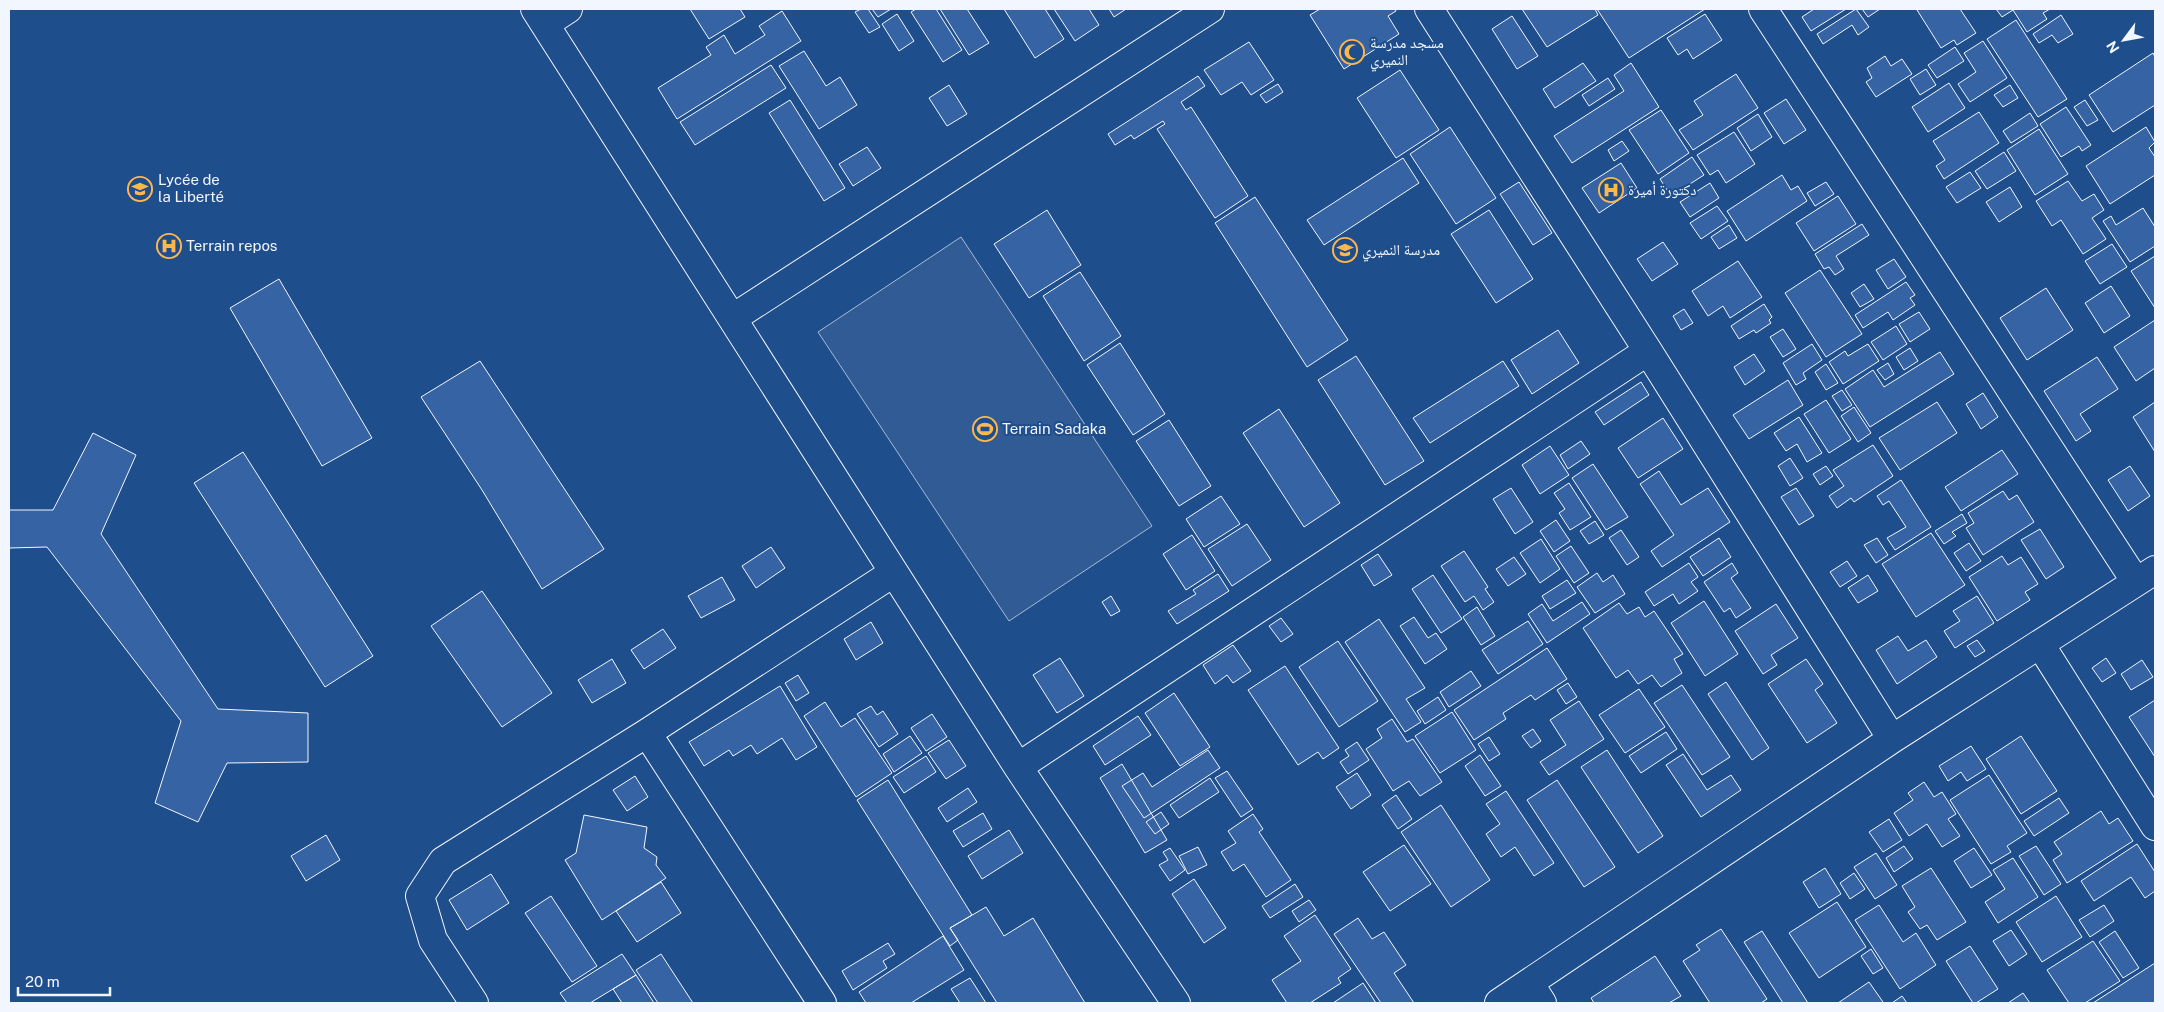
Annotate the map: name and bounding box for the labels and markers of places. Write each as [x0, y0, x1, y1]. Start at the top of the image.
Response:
place label: مسجد مدرسة النميري [1370, 34, 1444, 72]
mosque icon: مسجد مدرسة النميري [1339, 39, 1365, 65]
place label: Lycée de la Liberté [158, 171, 224, 205]
school or university icon: Lycée de la Liberté [127, 176, 153, 202]
hospital icon: دكتورة أميرة [1598, 177, 1624, 203]
place label: دكتورة أميرة [1628, 181, 1696, 199]
hospital icon: Terrain repos [156, 233, 182, 259]
place label: Terrain repos [186, 237, 277, 254]
school or university icon: مدرسة النميري [1332, 237, 1358, 263]
place label: مدرسة النميري [1362, 241, 1440, 262]
sports icon: Terrain Sadaka [972, 416, 998, 442]
place label: Terrain Sadaka [1002, 420, 1106, 437]

